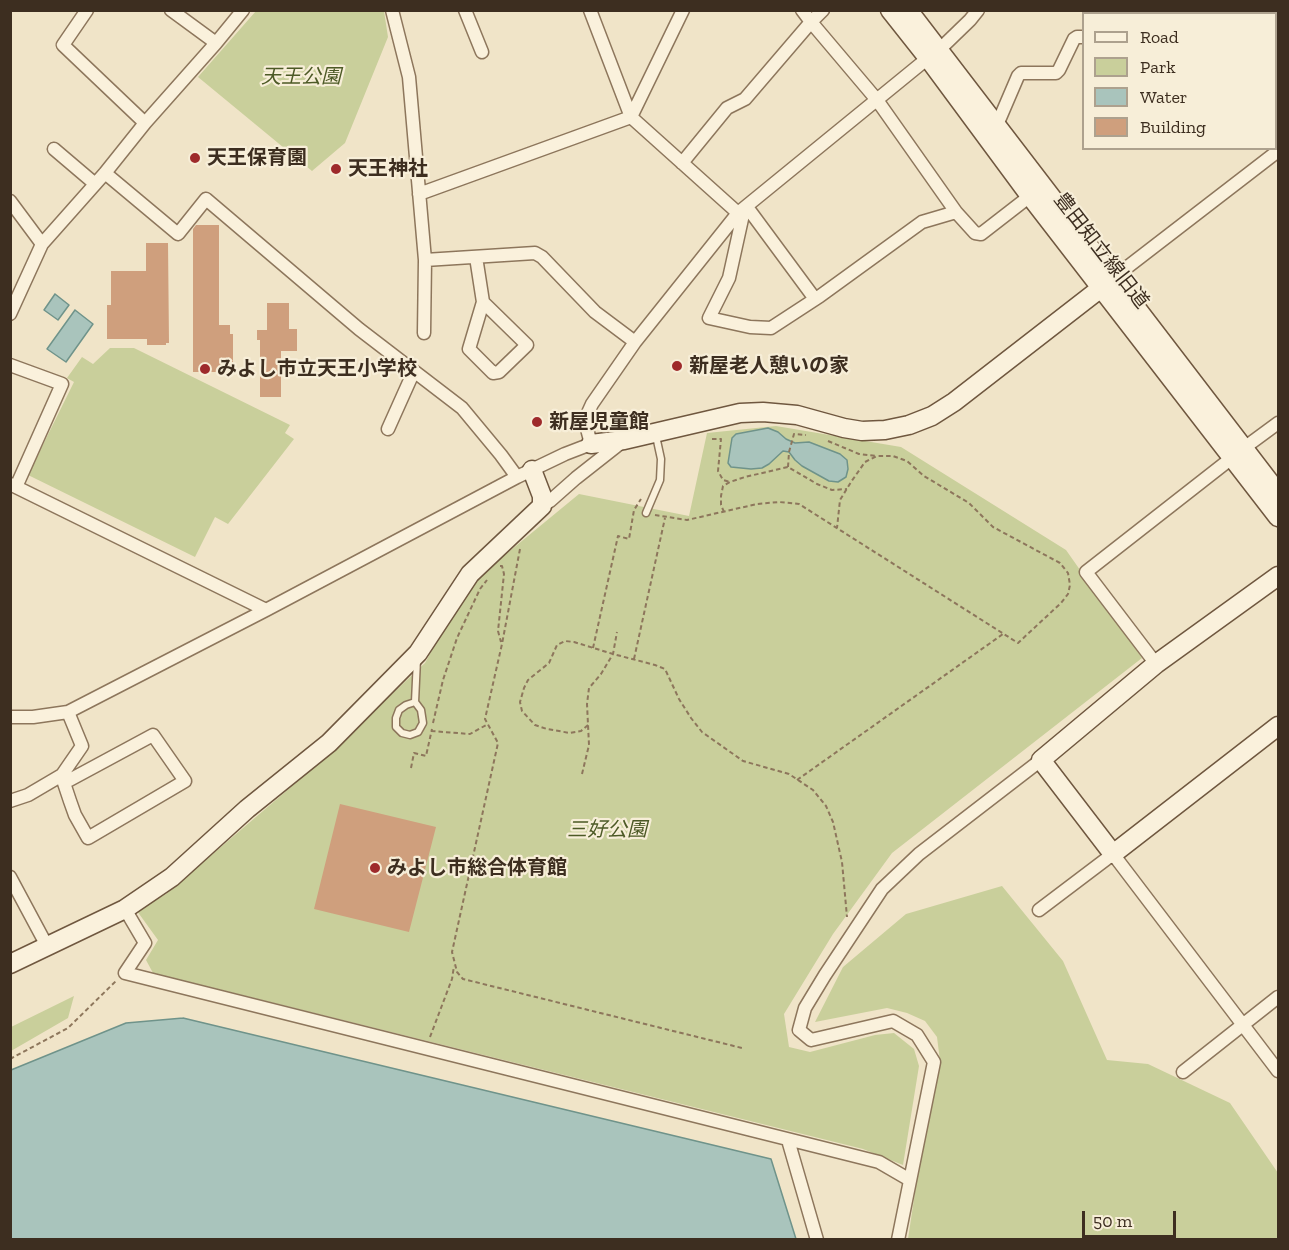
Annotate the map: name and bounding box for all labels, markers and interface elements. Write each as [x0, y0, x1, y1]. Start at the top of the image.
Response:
legend [1082, 12, 1277, 150]
text: Road [1140, 26, 1179, 48]
text: Park [1140, 56, 1176, 78]
park label: 天王公園 [261, 65, 341, 89]
text: Water [1140, 86, 1187, 108]
text: Building [1140, 116, 1206, 138]
place label: 天王保育園 [207, 146, 307, 170]
marker: 天王保育園 [188, 151, 202, 165]
place label: 天王神社 [348, 157, 428, 181]
marker: 天王神社 [329, 162, 343, 176]
street label: 豊田知立線旧道 [1048, 188, 1154, 314]
place label: 新屋老人憩いの家 [689, 354, 849, 378]
place label: みよし市立天王小学校 [217, 357, 417, 381]
marker: 新屋老人憩いの家 [670, 359, 684, 373]
marker: みよし市立天王小学校 [198, 362, 212, 376]
place label: 新屋児童館 [549, 410, 649, 434]
marker: 新屋児童館 [530, 415, 544, 429]
park label: 三好公園 [567, 818, 647, 842]
place label: みよし市総合体育館 [387, 856, 567, 880]
marker: みよし市総合体育館 [368, 861, 382, 875]
scale bar [1085, 1199, 1180, 1237]
text: 50 m [1093, 1210, 1132, 1232]

